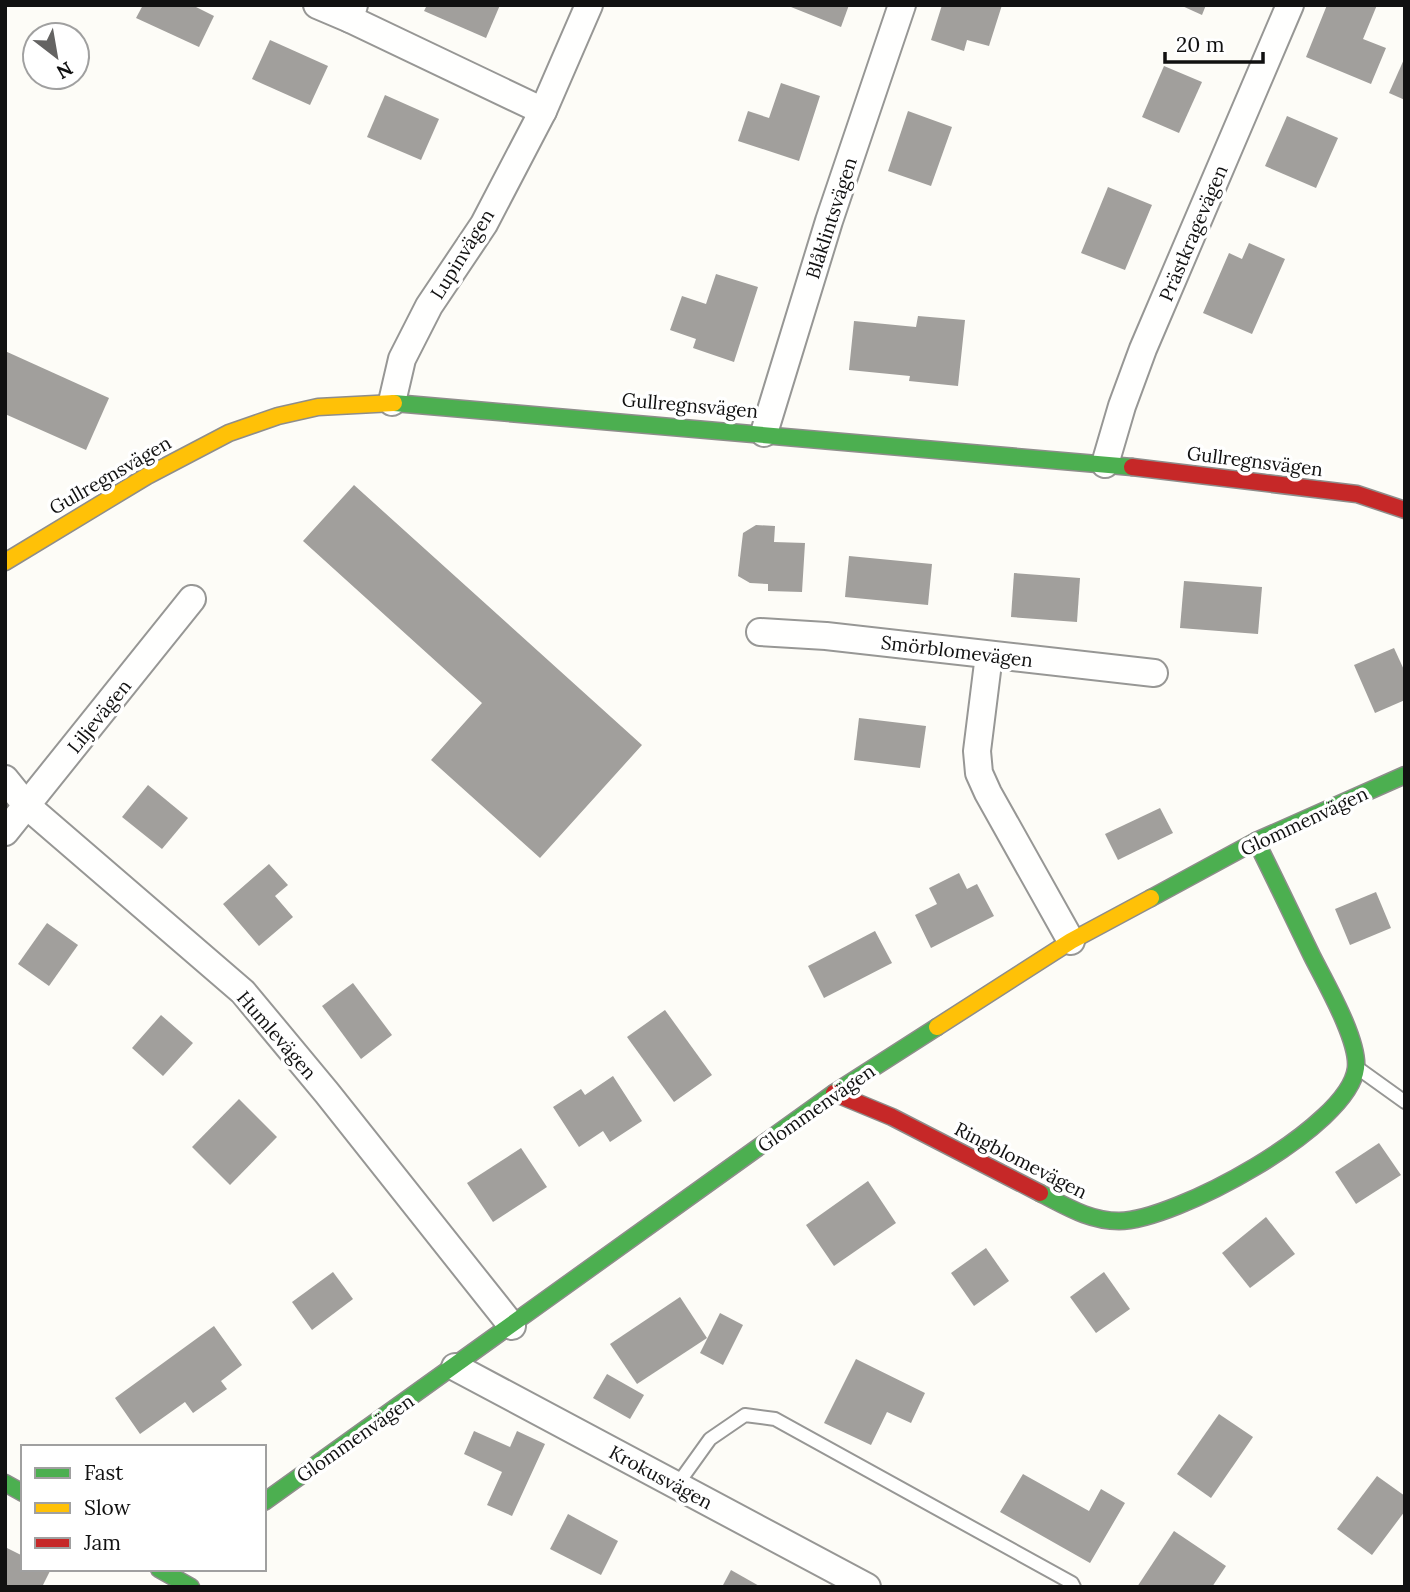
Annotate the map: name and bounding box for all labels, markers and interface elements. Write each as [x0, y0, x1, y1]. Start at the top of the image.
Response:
north arrow [21, 21, 91, 91]
scale bar [1165, 21, 1263, 65]
text: 20 m [1176, 31, 1225, 58]
text: N [52, 57, 77, 85]
street label: Blåklintsvägen [800, 154, 862, 282]
street label: Prästkragevägen [1153, 161, 1233, 305]
street label: Lupinvägen [425, 205, 499, 303]
street label: Gullregnsvägen [621, 387, 759, 423]
street label: Gullregnsvägen [45, 430, 175, 520]
street label: Gullregnsvägen [1186, 441, 1324, 481]
street label: Smörblomevägen [880, 630, 1034, 672]
street label: Liljevägen [62, 674, 136, 758]
street label: Glommenvägen [1237, 781, 1371, 861]
street label: Humlevägen [232, 986, 322, 1084]
street label: Glommenvägen [753, 1059, 879, 1157]
street label: Ringblomevägen [951, 1116, 1091, 1204]
street label: Glommenvägen [292, 1389, 418, 1487]
street label: Krokusvägen [605, 1440, 717, 1514]
legend [21, 1445, 266, 1571]
text: Fast [84, 1459, 124, 1486]
text: Slow [84, 1494, 131, 1521]
text: Jam [83, 1529, 121, 1556]

